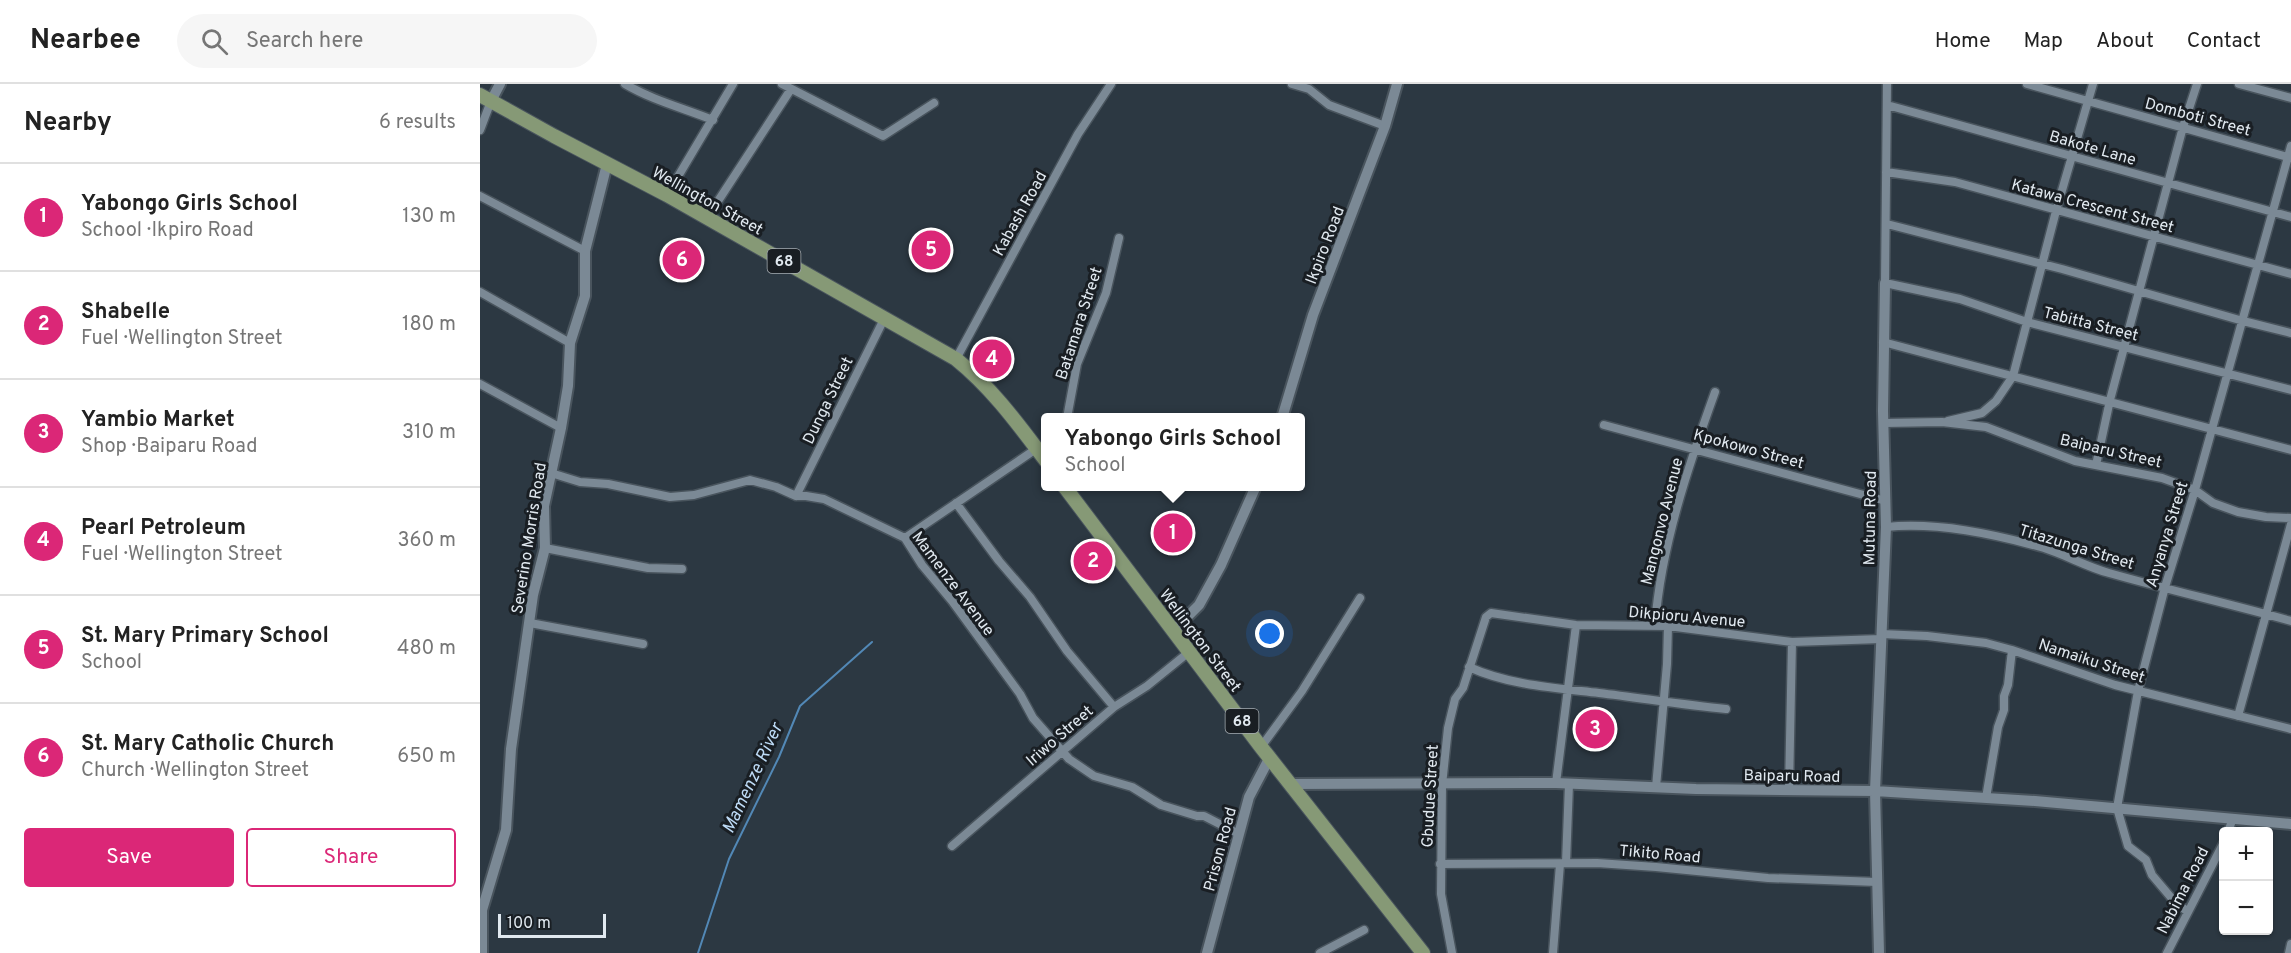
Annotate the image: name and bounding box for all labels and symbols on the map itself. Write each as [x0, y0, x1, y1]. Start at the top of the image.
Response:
street label: Domboti Street [2142, 94, 2253, 142]
street label: Bakote Lane [2047, 127, 2138, 171]
street label: Wellington Street [648, 163, 766, 241]
street label: Kabash Road [989, 168, 1052, 260]
street label: Katawa Crescent Street [2009, 176, 2176, 238]
street label: Ikpiro Road [1302, 204, 1350, 287]
pin: 5 [912, 228, 950, 272]
pin: 6 [662, 238, 702, 282]
road number: 68 [768, 249, 800, 273]
street label: Batamara Street [1052, 265, 1108, 383]
street label: Tabitta Street [2041, 303, 2140, 346]
pin: 4 [972, 336, 1012, 382]
street label: Dunga Street [799, 354, 859, 448]
street label: Kpokowo Street [1691, 426, 1806, 474]
street label: Baiparu Street [2058, 431, 2163, 473]
street label: Mangonvo Avenue [1637, 456, 1688, 587]
street label: Severino Morris Road [508, 461, 552, 615]
street label: Mutuna Road [1860, 470, 1882, 566]
street label: Anyanya Street [2142, 479, 2194, 590]
pin: 1 [1154, 510, 1192, 556]
street label: Titazunga Street [2016, 521, 2136, 575]
street label: Mamenze Avenue [907, 528, 998, 640]
pin: 2 [1074, 538, 1112, 584]
street label: Wellington Street [1154, 586, 1245, 697]
street label: Dikpioru Avenue [1628, 603, 1746, 633]
your location [1255, 619, 1284, 648]
street label: Namaiku Street [2036, 635, 2147, 689]
street label: Iriwo Street [1023, 702, 1098, 771]
pin: 3 [1576, 706, 1614, 752]
road number: 68 [1226, 709, 1258, 733]
water label: Mamenze River [718, 718, 790, 838]
street label: Gbudue Street [1418, 744, 1444, 848]
street label: Baiparu Road [1743, 766, 1841, 788]
street label: Prison Road [1200, 805, 1242, 894]
street label: Tikito Road [1618, 841, 1701, 869]
street label: Nabima Road [2153, 844, 2214, 938]
scale bar [498, 911, 606, 938]

